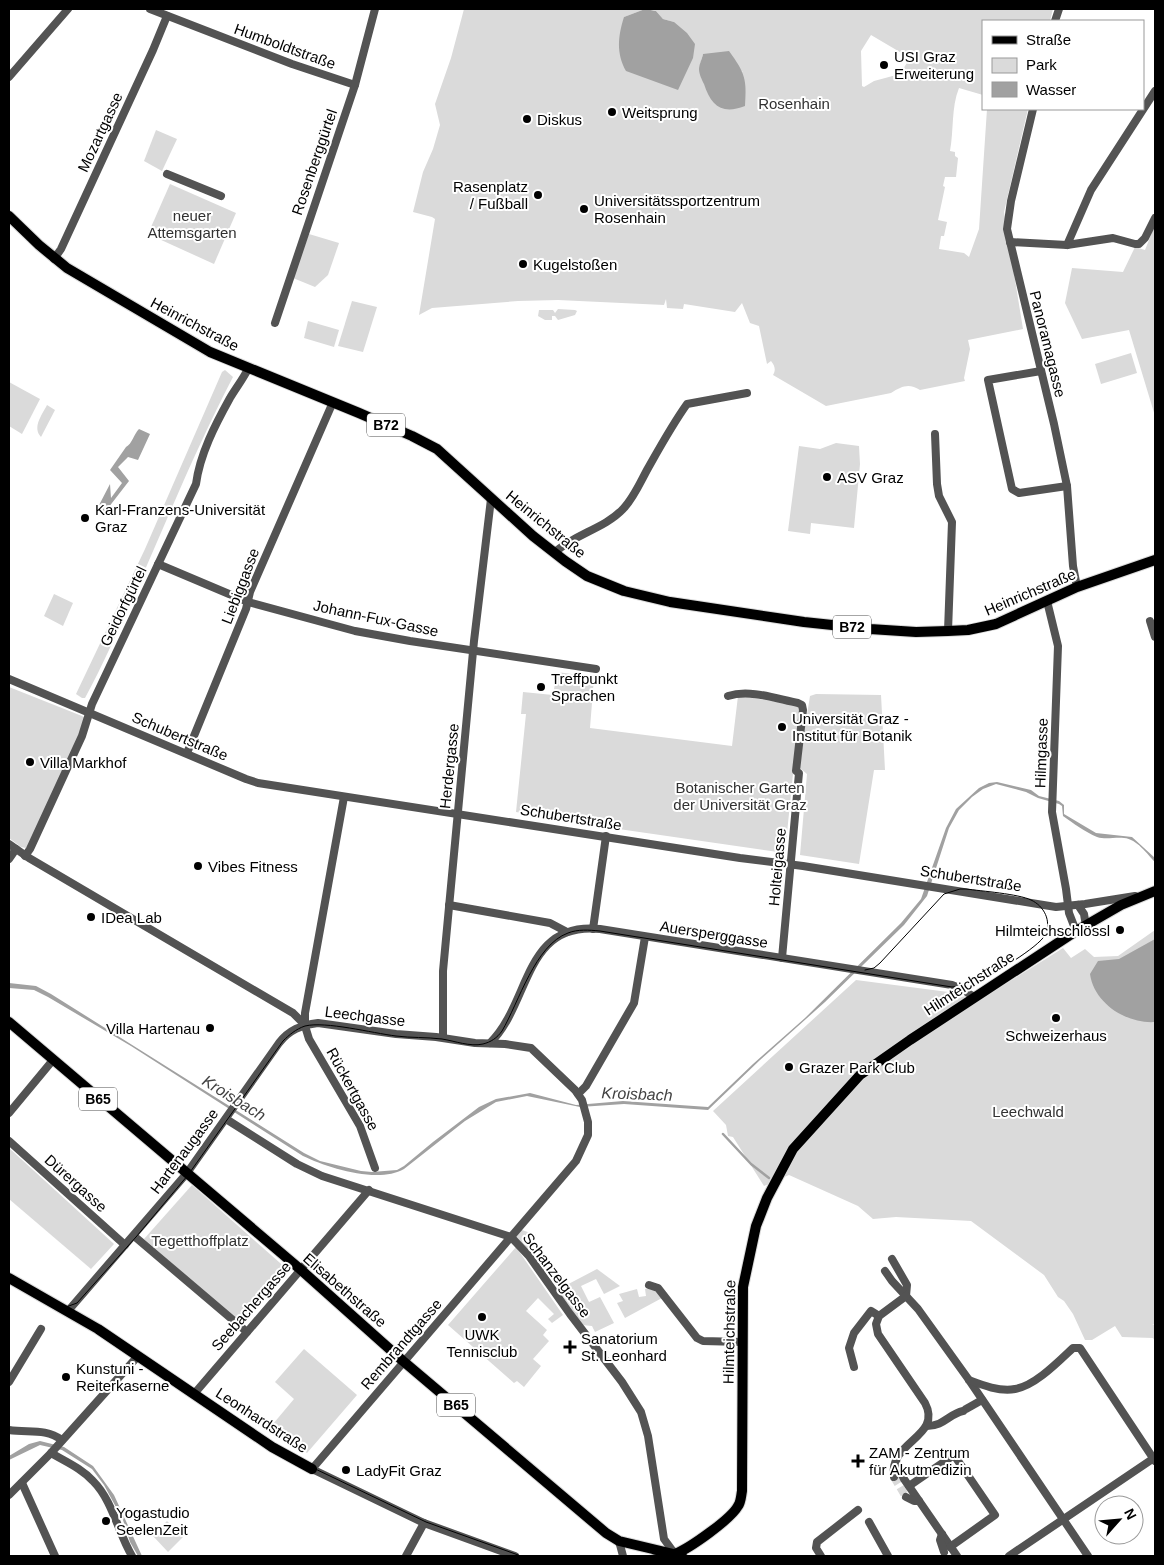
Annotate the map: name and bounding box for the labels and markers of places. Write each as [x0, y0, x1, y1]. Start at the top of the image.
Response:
place label: USI Graz Erweiterung [894, 48, 974, 82]
marker: USI Graz Erweiterung [878, 59, 890, 71]
place label: Weitsprung [622, 104, 698, 121]
marker: Weitsprung [606, 106, 618, 118]
place label: Diskus [537, 111, 582, 128]
marker: Diskus [521, 113, 533, 125]
place label: Rasenplatz / Fußball [453, 178, 528, 212]
marker: Rasenplatz / Fußball [532, 189, 544, 201]
place label: Universitätssportzentrum Rosenhain [594, 192, 760, 226]
marker: Universitätssportzentrum Rosenhain [578, 203, 590, 215]
place label: Kugelstoßen [533, 256, 617, 273]
marker: Kugelstoßen [517, 258, 529, 270]
place label: ASV Graz [837, 469, 904, 486]
marker: ASV Graz [821, 471, 833, 483]
place label: Karl-Franzens-Universität Graz [95, 501, 266, 535]
marker: Karl-Franzens-Universität Graz [79, 512, 91, 524]
place label: Treffpunkt Sprachen [551, 670, 619, 704]
marker: Treffpunkt Sprachen [535, 681, 547, 693]
place label: Universität Graz - Institut für Botanik [792, 710, 913, 744]
marker: Universität Graz - Institut für Botanik [776, 721, 788, 733]
place label: Villa Markhof [40, 754, 127, 771]
marker: Villa Markhof [24, 756, 36, 768]
place label: Vibes Fitness [208, 858, 298, 875]
marker: Vibes Fitness [192, 860, 204, 872]
place label: IDea Lab [101, 909, 162, 926]
marker: IDea Lab [85, 911, 97, 923]
place label: Hilmteichschlössl [995, 922, 1110, 939]
marker: Hilmteichschlössl [1114, 924, 1126, 936]
marker: Schweizerhaus [1050, 1012, 1062, 1024]
place label: Villa Hartenau [106, 1020, 200, 1037]
marker: Villa Hartenau [204, 1022, 216, 1034]
place label: Schweizerhaus [1005, 1027, 1107, 1044]
place label: Grazer Park Club [799, 1059, 915, 1076]
marker: Grazer Park Club [783, 1061, 795, 1073]
marker: UWK Tennisclub [476, 1311, 488, 1323]
place label: UWK Tennisclub [447, 1326, 517, 1360]
place label: Sanatorium St. Leonhard [581, 1330, 667, 1364]
marker: Sanatorium St. Leonhard [563, 1340, 577, 1354]
place label: Kunstuni - Reiterkaserne [76, 1360, 169, 1394]
marker: Kunstuni - Reiterkaserne [60, 1371, 72, 1383]
place label: ZAM - Zentrum für Akutmedizin [869, 1444, 972, 1478]
marker: ZAM - Zentrum für Akutmedizin [851, 1454, 865, 1468]
place label: LadyFit Graz [356, 1462, 442, 1479]
marker: LadyFit Graz [340, 1464, 352, 1476]
place label: Yogastudio SeelenZeit [116, 1504, 190, 1538]
marker: Yogastudio SeelenZeit [100, 1515, 112, 1527]

